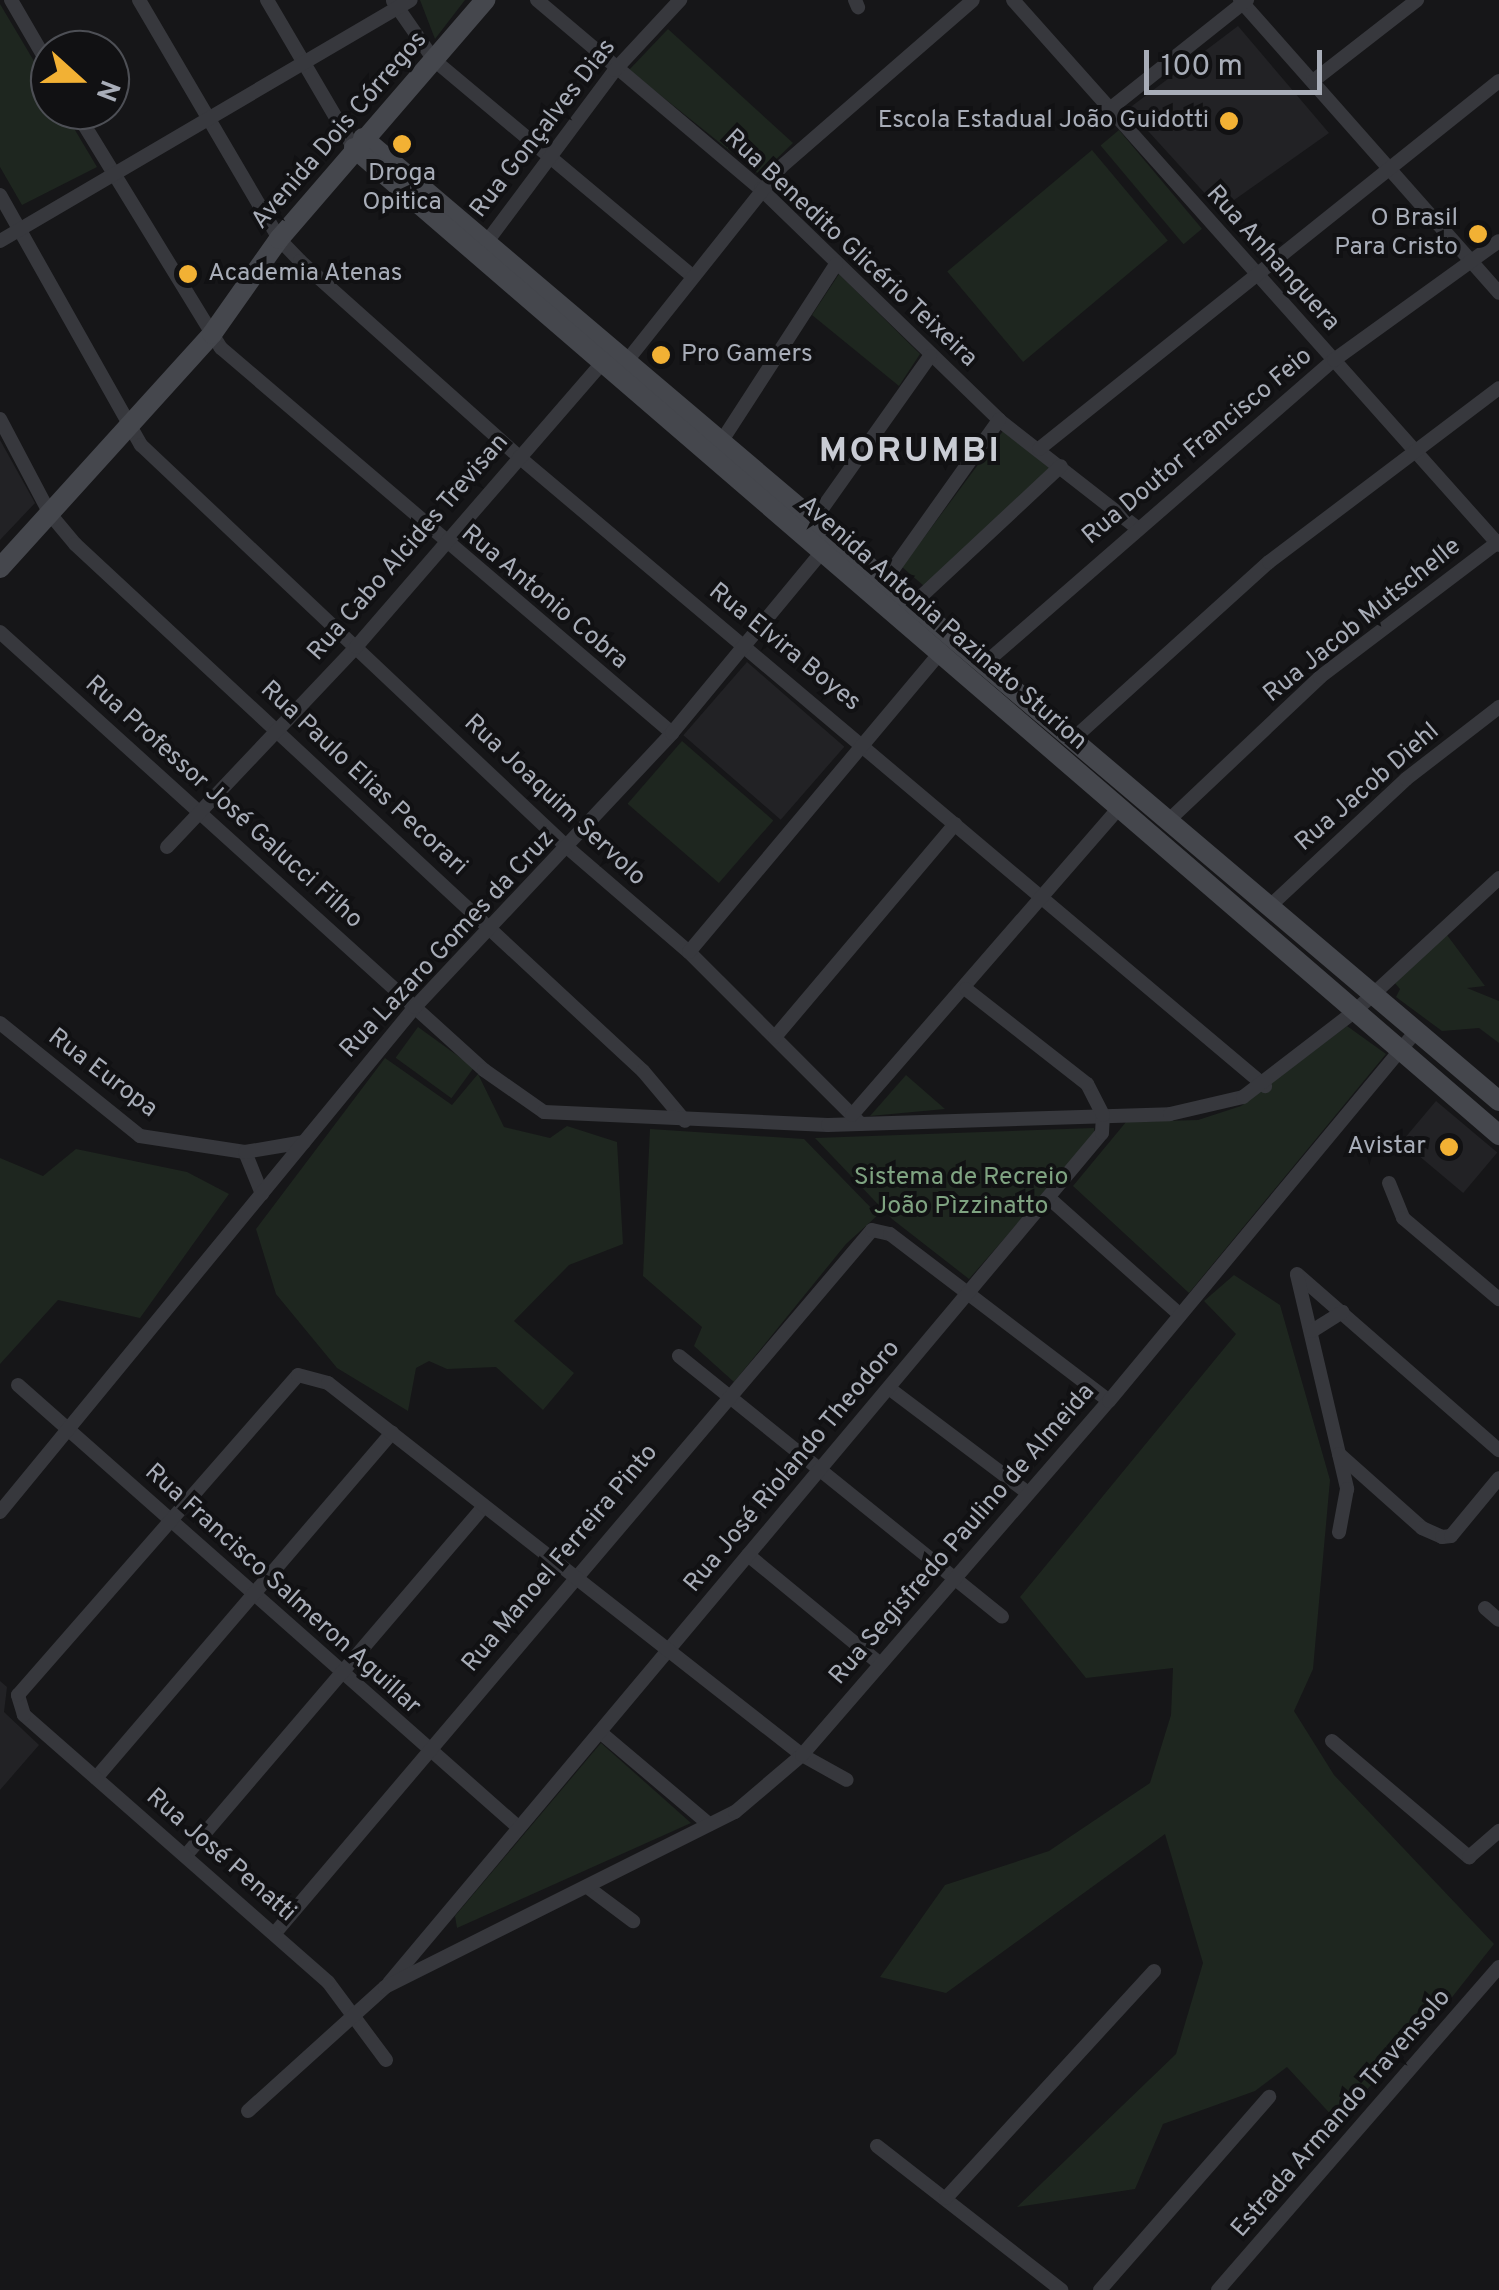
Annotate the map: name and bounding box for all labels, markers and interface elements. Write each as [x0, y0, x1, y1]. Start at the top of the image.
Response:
street label: Avenida Dois Córregos [246, 26, 434, 236]
north arrow [30, 30, 130, 130]
scale bar [1149, 30, 1326, 92]
street label: Rua Gonçalves Dias [465, 34, 623, 224]
text: 100 m [1161, 49, 1243, 86]
text: N [86, 74, 127, 106]
place label: Escola Estadual João Guidotti [878, 106, 1209, 136]
marker: Escola Estadual João Guidotti [1218, 110, 1240, 132]
street label: Rua Benedito Glicério Teixeira [717, 123, 983, 375]
marker: Droga Opitica [391, 133, 413, 155]
place label: Droga Opitica [362, 160, 442, 219]
street label: Rua Anhanguera [1198, 180, 1346, 338]
place label: O Brasil Para Cristo [1334, 205, 1458, 264]
marker: O Brasil Para Cristo [1467, 223, 1489, 245]
place label: Academia Atenas [208, 259, 403, 289]
marker: Academia Atenas [177, 263, 199, 285]
place label: Pro Gamers [681, 340, 813, 370]
street label: Rua Doutor Francisco Feio [1077, 342, 1319, 552]
marker: Pro Gamers [650, 344, 672, 366]
street label: Rua Cabo Alcides Trevisan [302, 428, 516, 668]
district label: MORUMBI [819, 431, 1001, 473]
street label: Avenida Antonia Pazinato Sturion [791, 490, 1093, 758]
street label: Rua Antonio Cobra [454, 519, 634, 677]
street label: Rua Jacob Mutschelle [1258, 532, 1468, 710]
street label: Rua Elvira Boyes [702, 578, 866, 718]
street label: Rua Professor José Galucci Filho [78, 670, 368, 936]
street label: Rua Paulo Elias Pecorari [253, 675, 473, 883]
street label: Rua Joaquim Servolo [457, 709, 651, 893]
street label: Rua Jacob Diehl [1290, 717, 1446, 859]
street label: Rua Lazaro Gomes da Cruz [335, 825, 561, 1065]
street label: Rua Europa [41, 1023, 163, 1125]
place label: Avistar [1347, 1132, 1426, 1162]
marker: Avistar [1436, 1134, 1462, 1160]
park label: Sistema de Recreio João Pìzzinatto [854, 1164, 1068, 1223]
street label: Rua José Riolando Theodoro [678, 1334, 908, 1600]
street label: Rua Segisfredo Paulino de Almeida [824, 1378, 1102, 1692]
street label: Rua Manoel Ferreira Pinto [457, 1439, 665, 1679]
street label: Rua Francisco Salmeron Aguillar [137, 1458, 427, 1722]
street label: Rua José Penatti [139, 1783, 301, 1929]
street label: Estrada Armando Travensolo [1225, 1983, 1459, 2245]

